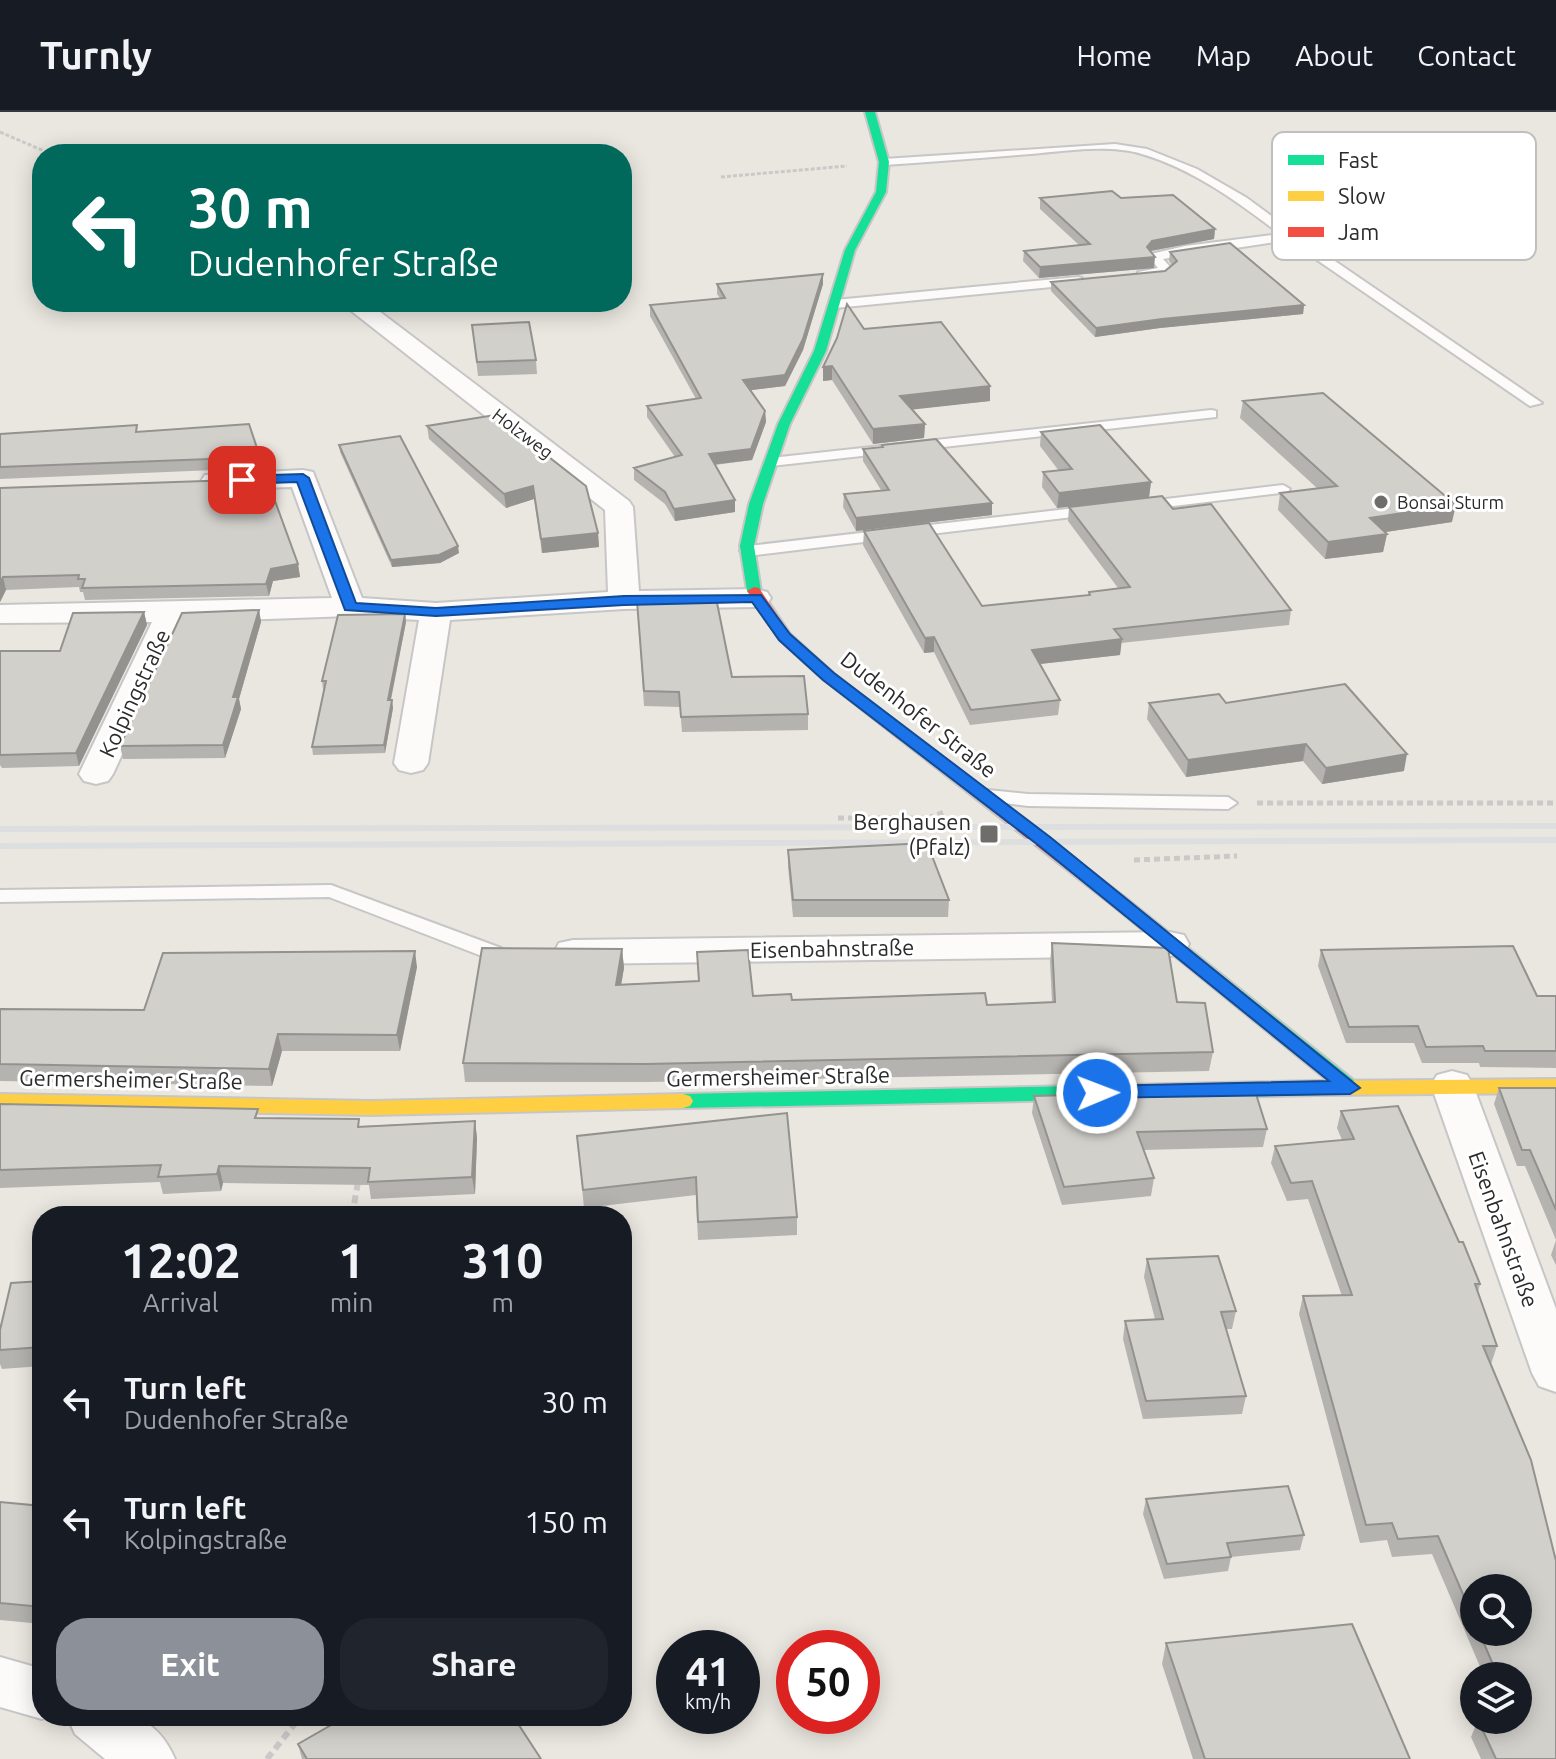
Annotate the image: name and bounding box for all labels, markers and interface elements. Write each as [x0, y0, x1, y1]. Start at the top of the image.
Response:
text: Turnly [40, 34, 152, 76]
text: Home [1077, 40, 1152, 71]
text: Map [1196, 40, 1251, 71]
text: About [1295, 40, 1373, 71]
text: Contact [1417, 40, 1516, 71]
legend [1272, 132, 1536, 260]
text: Fast [1338, 147, 1379, 172]
icon: left [56, 176, 160, 280]
text: 30 m [188, 176, 313, 239]
text: Slow [1338, 183, 1385, 208]
text: Jam [1338, 219, 1379, 244]
text: Dudenhofer Straße [188, 242, 499, 283]
street label: Holzweg [489, 404, 557, 462]
pin [208, 446, 276, 514]
icon: arrive [220, 458, 264, 502]
place label: Bonsai Sturm [1397, 492, 1504, 512]
marker: Bonsai Sturm [1372, 493, 1390, 511]
street label: Kolpingstraße [93, 625, 175, 761]
street label: Dudenhofer Straße [836, 646, 1002, 782]
place label: Berghausen (Pfalz) [853, 809, 971, 860]
marker: Berghausen (Pfalz) [978, 823, 1000, 845]
street label: Eisenbahnstraße [750, 934, 914, 962]
position arrow [1055, 1051, 1139, 1135]
street label: Germersheimer Straße [666, 1062, 890, 1090]
street label: Germersheimer Straße [19, 1065, 243, 1093]
street label: Eisenbahnstraße [1464, 1147, 1544, 1311]
text: 12:02 [121, 1233, 241, 1287]
text: 1 [338, 1233, 365, 1287]
text: 310 [462, 1233, 543, 1287]
text: Arrival [143, 1288, 219, 1317]
text: min [330, 1288, 373, 1317]
text: m [491, 1288, 514, 1317]
text: Turn left [124, 1371, 246, 1405]
icon: left [56, 1380, 100, 1424]
text: 30 m [541, 1385, 608, 1419]
text: Dudenhofer Straße [124, 1405, 349, 1434]
text: Turn left [124, 1491, 246, 1525]
icon: left [56, 1500, 100, 1544]
text: 150 m [524, 1505, 608, 1539]
text: Kolpingstraße [124, 1525, 288, 1554]
map controls [1460, 1574, 1532, 1734]
button: search [1460, 1574, 1532, 1646]
button: Exit [56, 1618, 324, 1710]
button: Share [340, 1618, 608, 1710]
speed limit sign: 50 [776, 1630, 880, 1734]
text: 41 [685, 1649, 731, 1694]
button: layers [1460, 1662, 1532, 1734]
text: km/h [685, 1690, 731, 1713]

